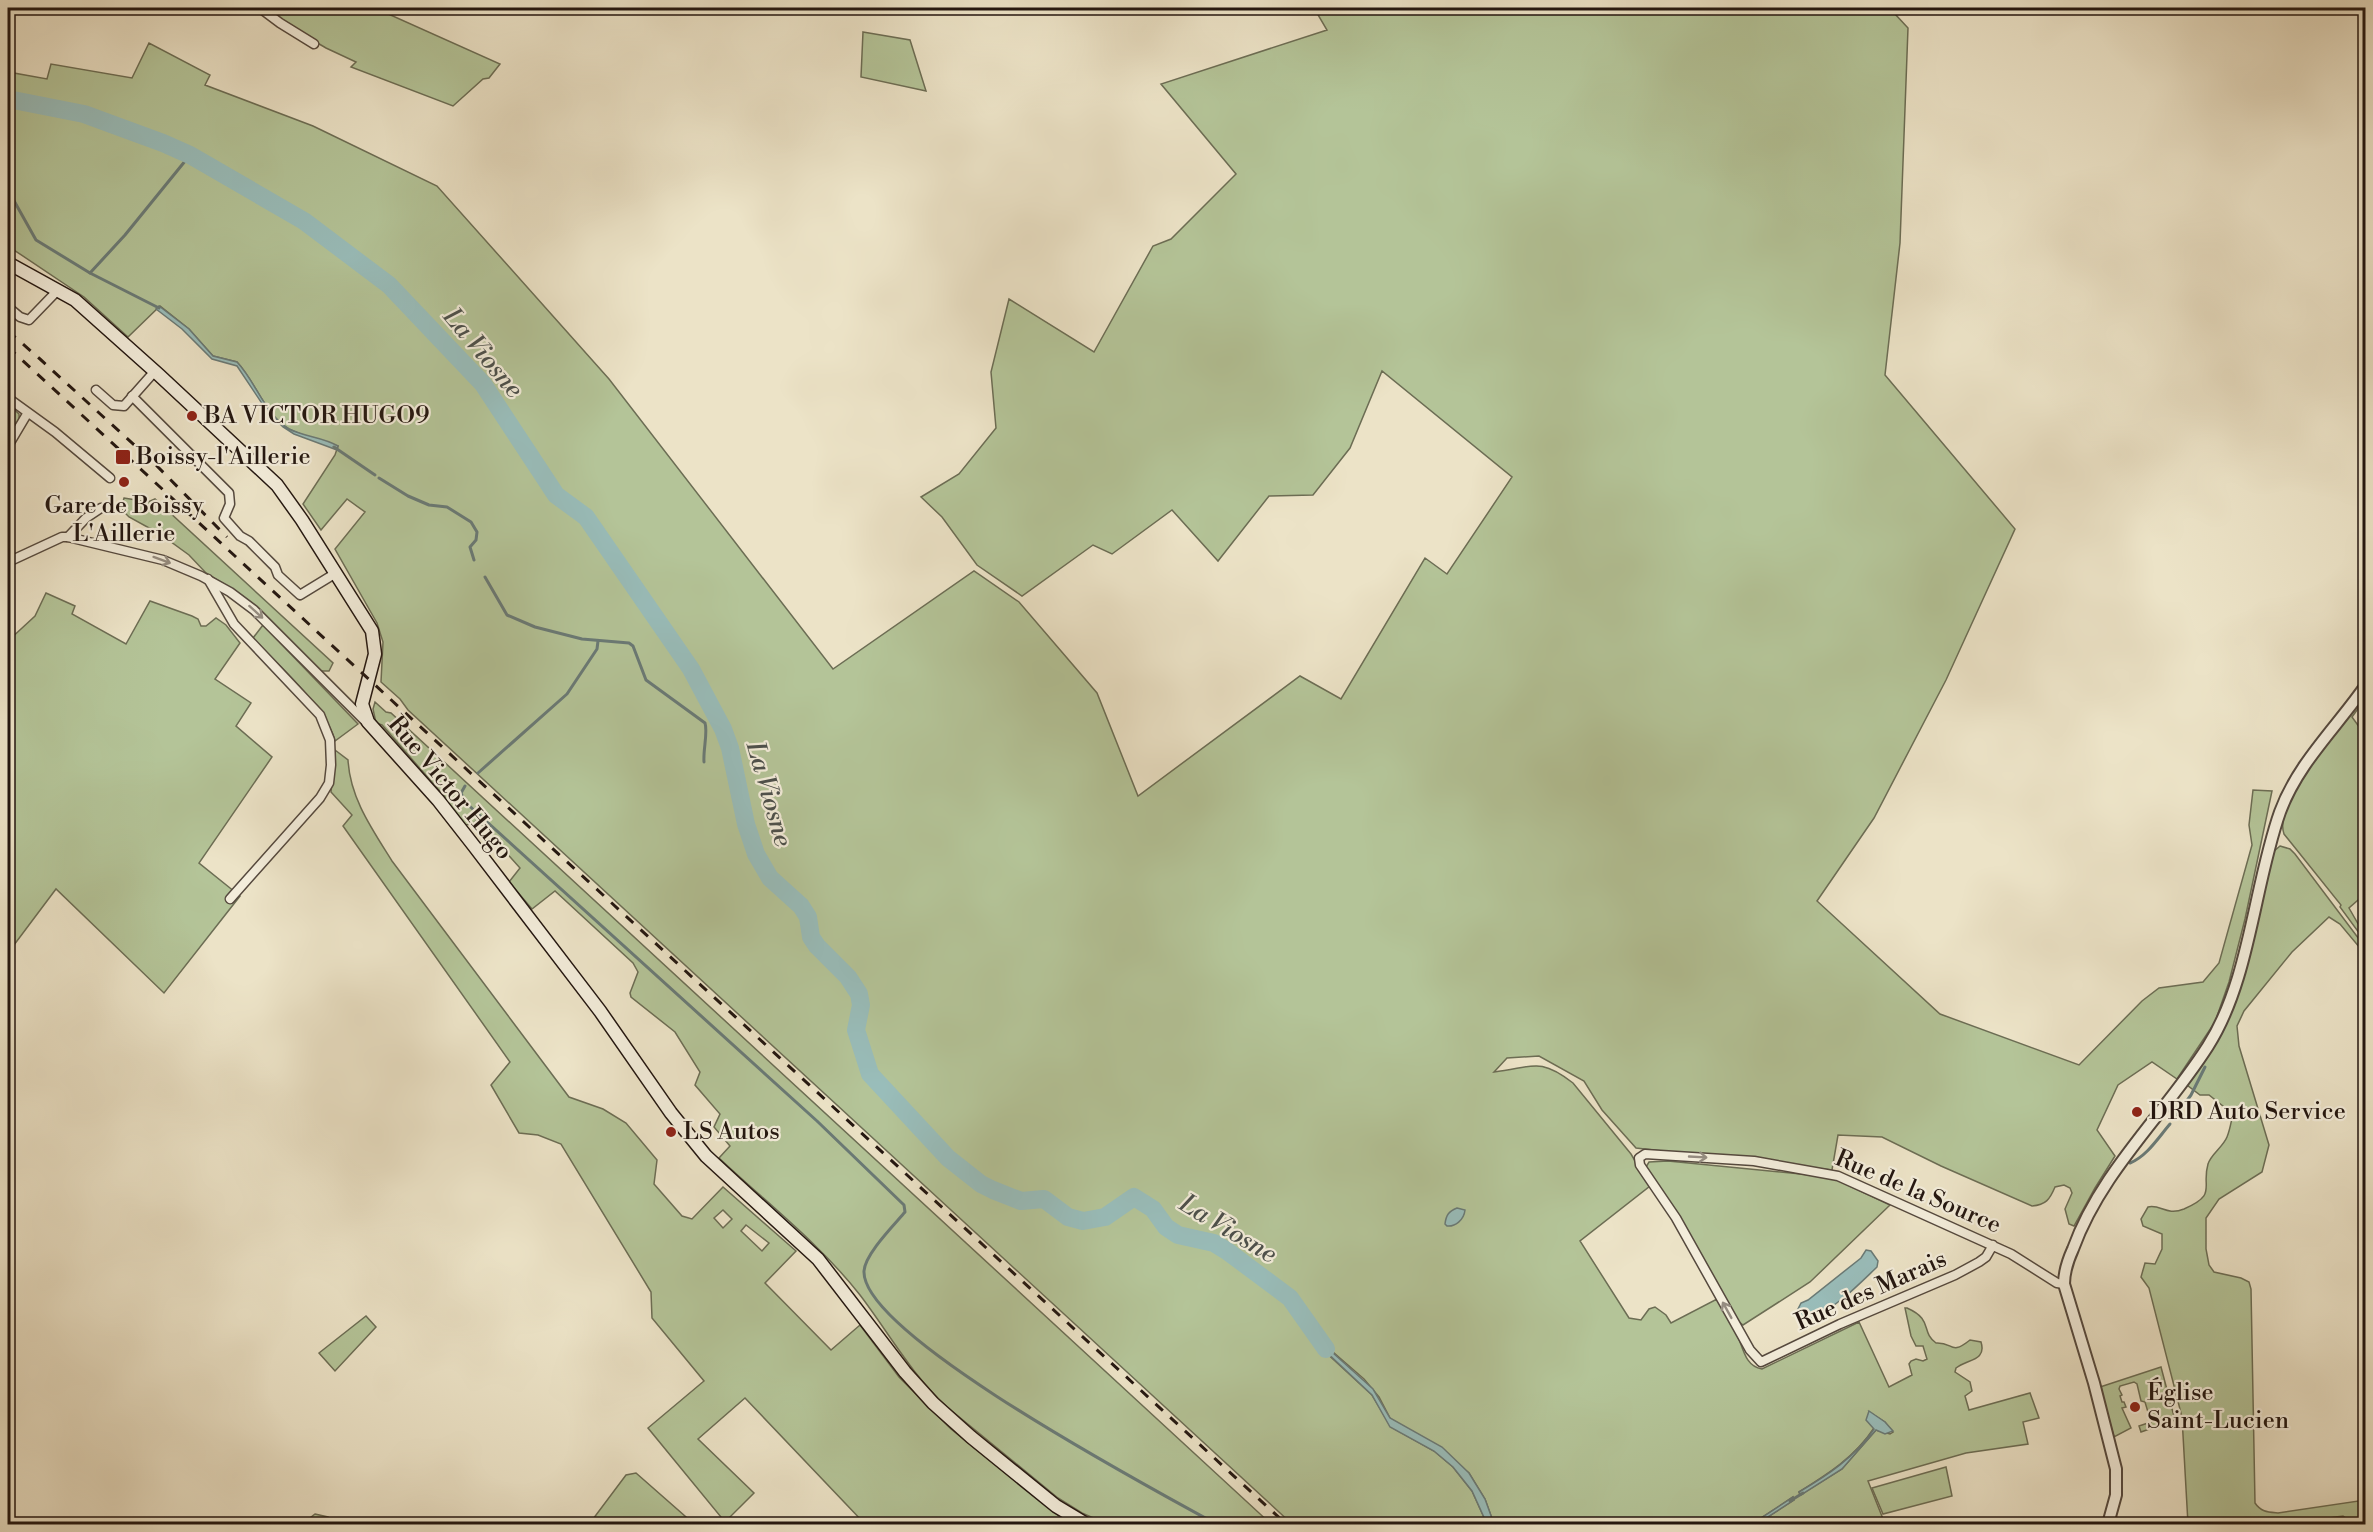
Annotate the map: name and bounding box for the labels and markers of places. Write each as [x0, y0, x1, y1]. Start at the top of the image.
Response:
place label: BA VICTOR HUGO9 [203, 401, 429, 431]
marker: BA VICTOR HUGO9 [185, 409, 199, 423]
place label: Boissy-l'Aillerie [135, 442, 311, 472]
marker: Boissy-l'Aillerie [114, 448, 132, 466]
marker: Gare de Boissy L'Aillerie [117, 475, 131, 489]
place label: Gare de Boissy L'Aillerie [44, 491, 204, 549]
place label: DRD Auto Service [2149, 1097, 2346, 1127]
marker: DRD Auto Service [2130, 1105, 2144, 1119]
place label: LS Autos [683, 1117, 780, 1147]
marker: LS Autos [664, 1125, 678, 1139]
place label: Église Saint-Lucien [2147, 1377, 2289, 1436]
marker: Église Saint-Lucien [2128, 1400, 2142, 1414]

